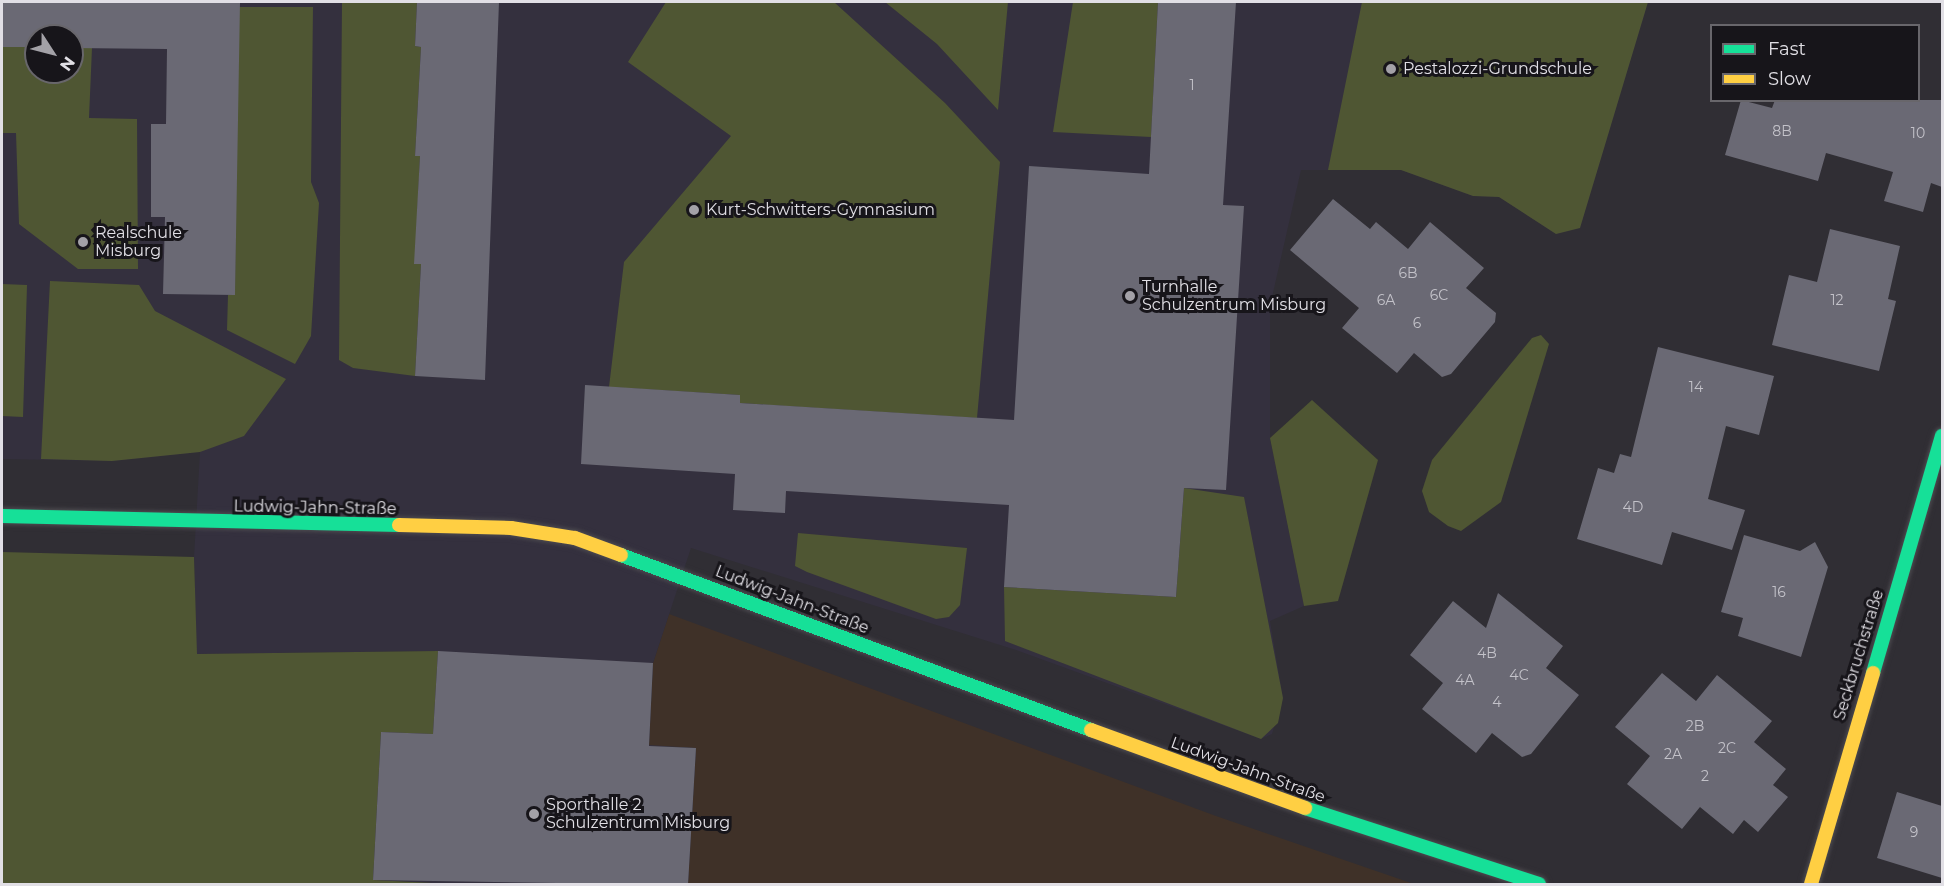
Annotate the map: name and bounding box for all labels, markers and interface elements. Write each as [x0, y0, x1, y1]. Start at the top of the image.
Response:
north arrow [24, 24, 84, 84]
legend [1710, 24, 1920, 102]
text: Fast [1768, 38, 1806, 60]
text: N [56, 53, 79, 75]
place label: Pestalozzi-Grundschule [1403, 59, 1592, 79]
marker: Pestalozzi-Grundschule [1384, 62, 1398, 76]
text: Slow [1768, 68, 1811, 90]
house number: 1 [1189, 77, 1195, 93]
house number: 8B [1772, 123, 1792, 139]
house number: 10 [1911, 125, 1925, 141]
place label: Kurt-Schwitters-Gymnasium [706, 200, 935, 220]
marker: Kurt-Schwitters-Gymnasium [687, 203, 701, 217]
place label: Realschule Misburg [95, 223, 182, 261]
marker: Realschule Misburg [76, 235, 90, 249]
house number: 6B [1398, 265, 1418, 281]
place label: Turnhalle Schulzentrum Misburg [1142, 277, 1326, 315]
house number: 6C [1430, 287, 1448, 303]
marker: Turnhalle Schulzentrum Misburg [1123, 289, 1137, 303]
house number: 6A [1377, 292, 1395, 308]
house number: 12 [1830, 292, 1844, 308]
house number: 6 [1413, 315, 1421, 331]
house number: 14 [1689, 379, 1703, 395]
street label: Ludwig-Jahn-Straße [233, 497, 397, 519]
house number: 4D [1623, 499, 1643, 515]
street label: Ludwig-Jahn-Straße [713, 562, 871, 638]
house number: 16 [1772, 584, 1786, 600]
street label: Seckbruchstraße [1830, 587, 1888, 723]
house number: 4B [1477, 645, 1497, 661]
house number: 4C [1509, 667, 1529, 683]
house number: 4A [1455, 672, 1475, 688]
house number: 4 [1492, 694, 1502, 710]
house number: 2B [1686, 718, 1704, 734]
street label: Ludwig-Jahn-Straße [1168, 733, 1328, 807]
house number: 2C [1718, 740, 1736, 756]
house number: 2A [1664, 746, 1682, 762]
house number: 2 [1701, 768, 1709, 784]
place label: Sporthalle 2 Schulzentrum Misburg [546, 795, 730, 833]
marker: Sporthalle 2 Schulzentrum Misburg [527, 807, 541, 821]
house number: 9 [1910, 824, 1918, 840]

